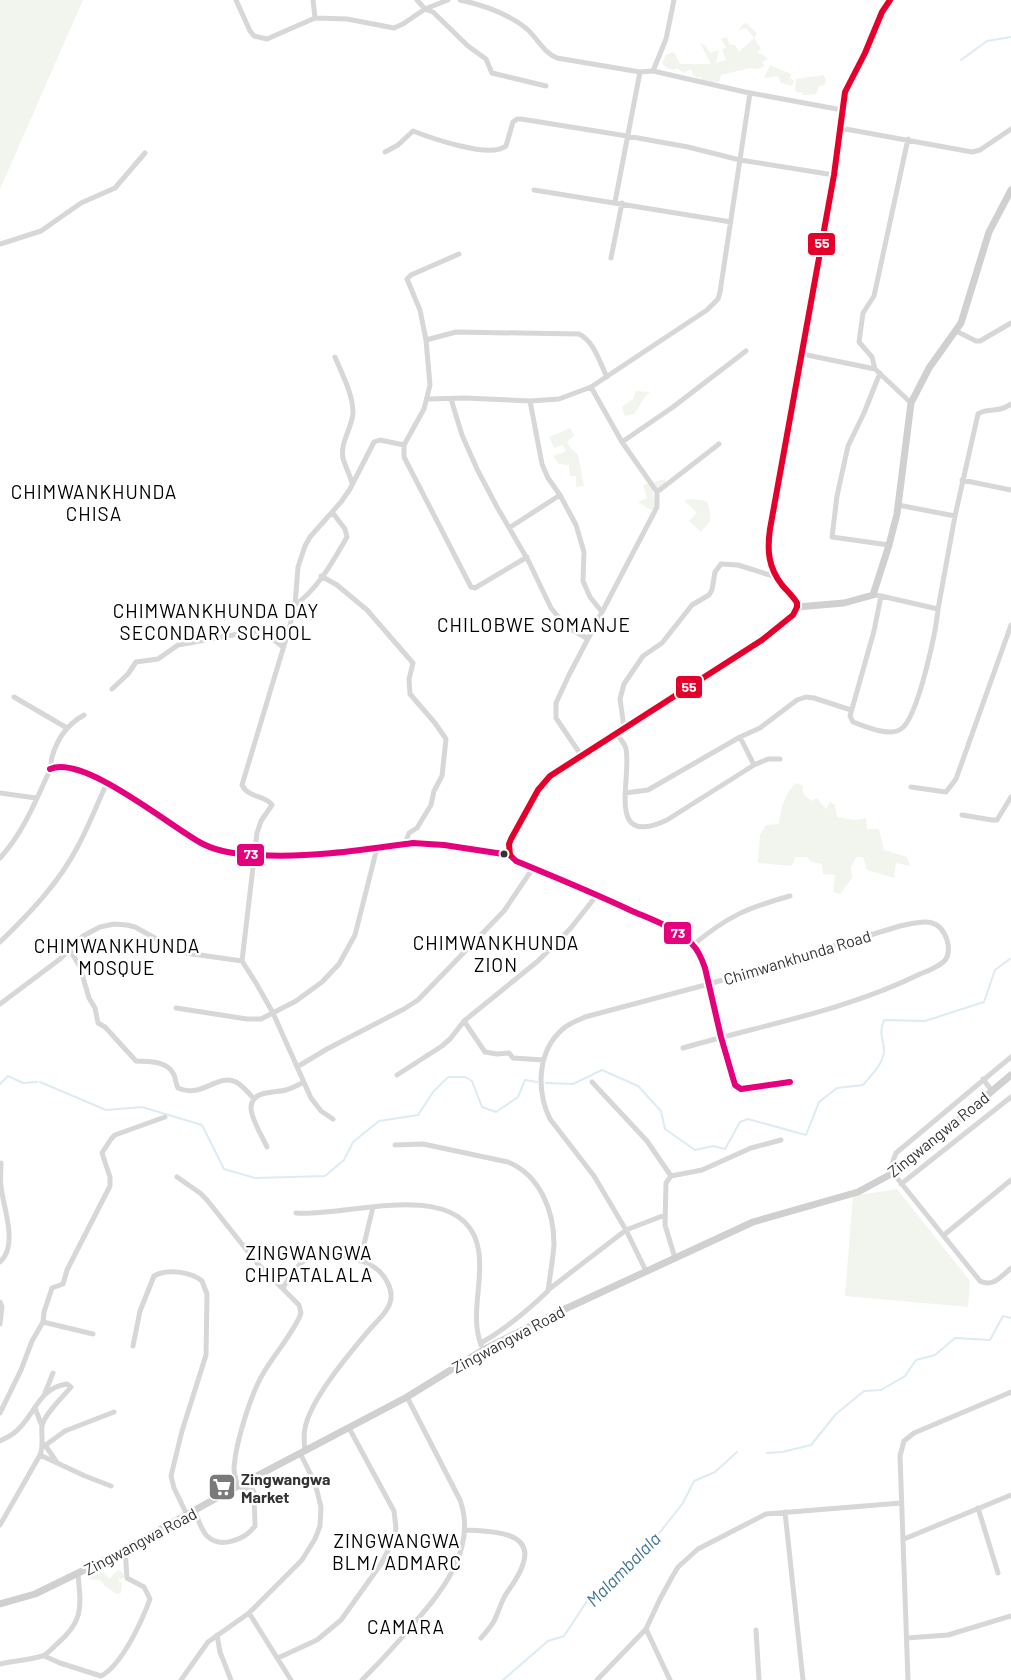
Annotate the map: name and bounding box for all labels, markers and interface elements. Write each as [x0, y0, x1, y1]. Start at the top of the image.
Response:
line badge: 55 [807, 232, 836, 256]
text: 55 [814, 234, 830, 251]
district label: CHIMWANKHUNDA CHISA [11, 480, 177, 525]
district label: CHIMWANKHUNDA DAY SECONDARY SCHOOL [113, 599, 319, 644]
district label: CHILOBWE SOMANJE [437, 613, 631, 636]
line badge: 55 [675, 675, 703, 699]
text: 55 [681, 678, 697, 695]
line badge: 73 [236, 843, 265, 867]
text: 73 [244, 845, 258, 862]
unlabelled marker [499, 849, 509, 859]
line badge: 73 [663, 921, 692, 945]
text: 73 [671, 924, 685, 941]
street label: Chimwankhunda Road [721, 926, 873, 988]
district label: CHIMWANKHUNDA ZION [413, 931, 579, 976]
district label: CHIMWANKHUNDA MOSQUE [34, 934, 200, 979]
street label: Zingwangwa Road [883, 1087, 993, 1181]
district label: ZINGWANGWA CHIPATALALA [245, 1241, 373, 1286]
street label: Zingwangwa Road [448, 1301, 568, 1377]
place label: Zingwangwa Market [241, 1469, 330, 1506]
supermarket icon: Zingwangwa Market [207, 1472, 237, 1502]
street label: Zingwangwa Road [80, 1503, 200, 1579]
water label: Malambalala [581, 1527, 665, 1611]
district label: ZINGWANGWA BLM/ ADMARC [332, 1529, 462, 1574]
district label: CAMARA [367, 1615, 445, 1638]

